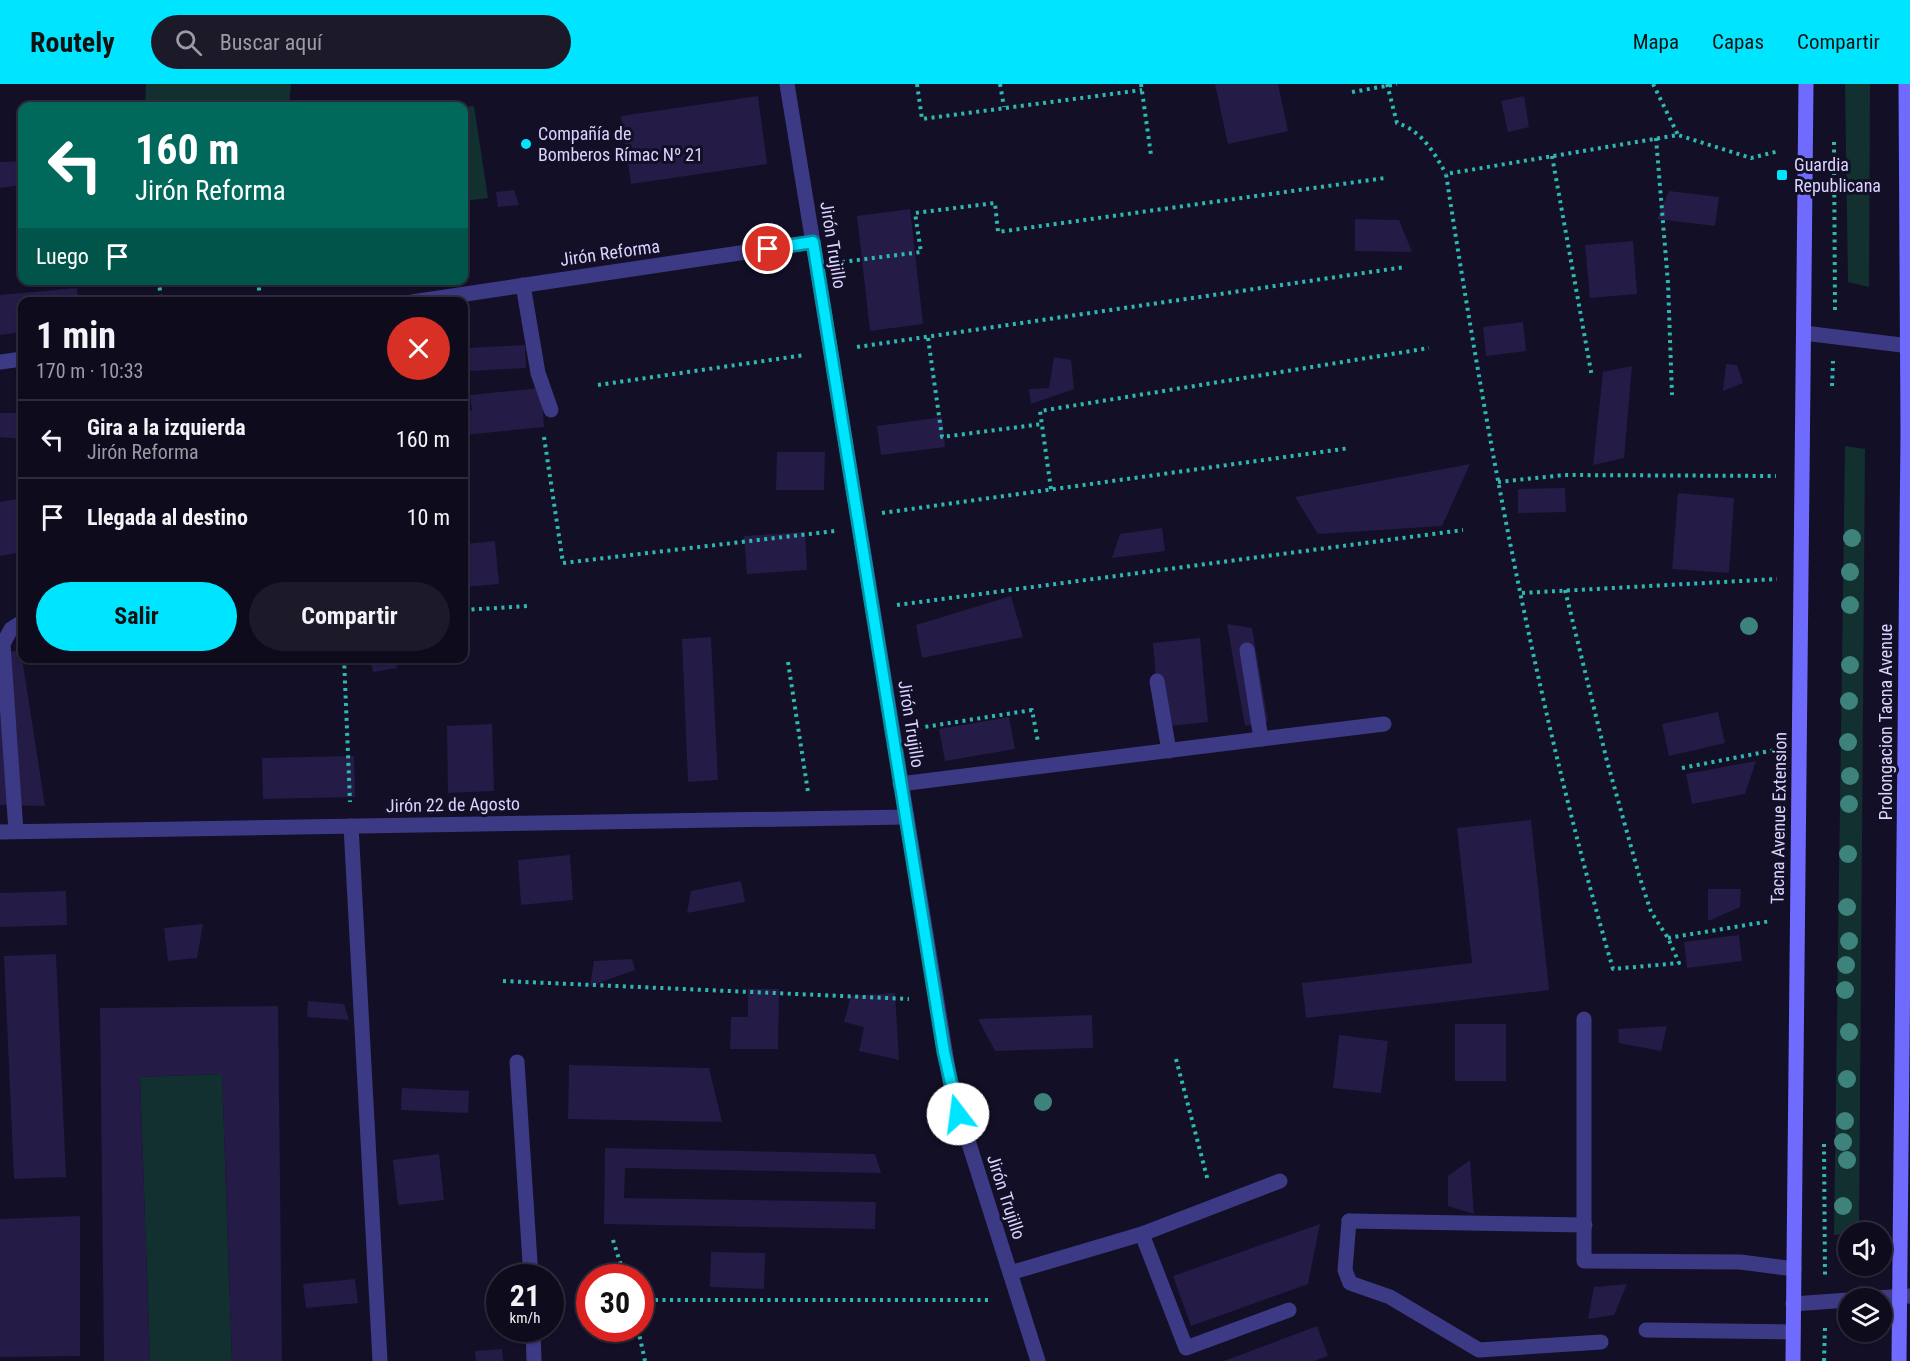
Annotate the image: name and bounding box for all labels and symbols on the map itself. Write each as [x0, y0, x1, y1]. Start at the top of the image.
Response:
place label: Compañía de Bomberos Rímac Nº 21 [538, 123, 703, 165]
marker: Compañía de Bomberos Rímac Nº 21 [519, 137, 533, 151]
place label: Guardia Republicana [1794, 154, 1881, 196]
marker: Guardia Republicana [1775, 168, 1789, 182]
street label: Jirón Trujillo [816, 200, 851, 290]
pin [742, 223, 793, 274]
street label: Jirón Reforma [559, 235, 661, 270]
street label: Prolongacion Tacna Avenue [1875, 624, 1896, 820]
street label: Jirón Trujillo [894, 679, 929, 769]
street label: Tacna Avenue Extension [1766, 732, 1791, 904]
street label: Jirón 22 de Agosto [386, 793, 520, 816]
position arrow [926, 1082, 990, 1146]
street label: Jirón Trujillo [983, 1152, 1030, 1242]
speed limit sign: 30 [576, 1264, 654, 1342]

